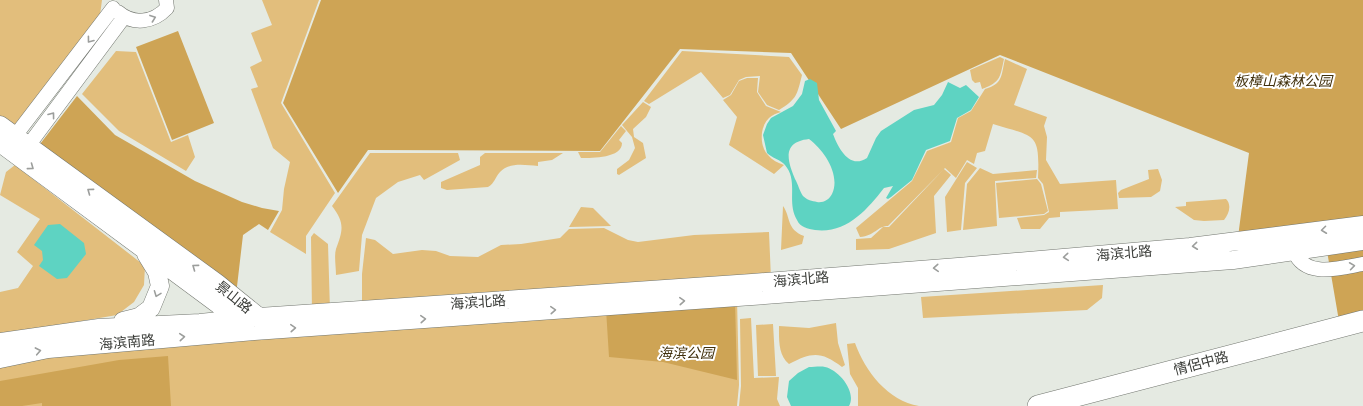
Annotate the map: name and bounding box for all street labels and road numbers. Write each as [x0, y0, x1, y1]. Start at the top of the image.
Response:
street label: 海滨北路 [1095, 241, 1153, 265]
street label: 海滨北路 [772, 267, 830, 291]
street label: 景山路 [211, 276, 257, 318]
street label: 海滨北路 [449, 290, 507, 314]
street label: 海滨南路 [98, 330, 156, 354]
street label: 情侶中路 [1171, 346, 1231, 380]

